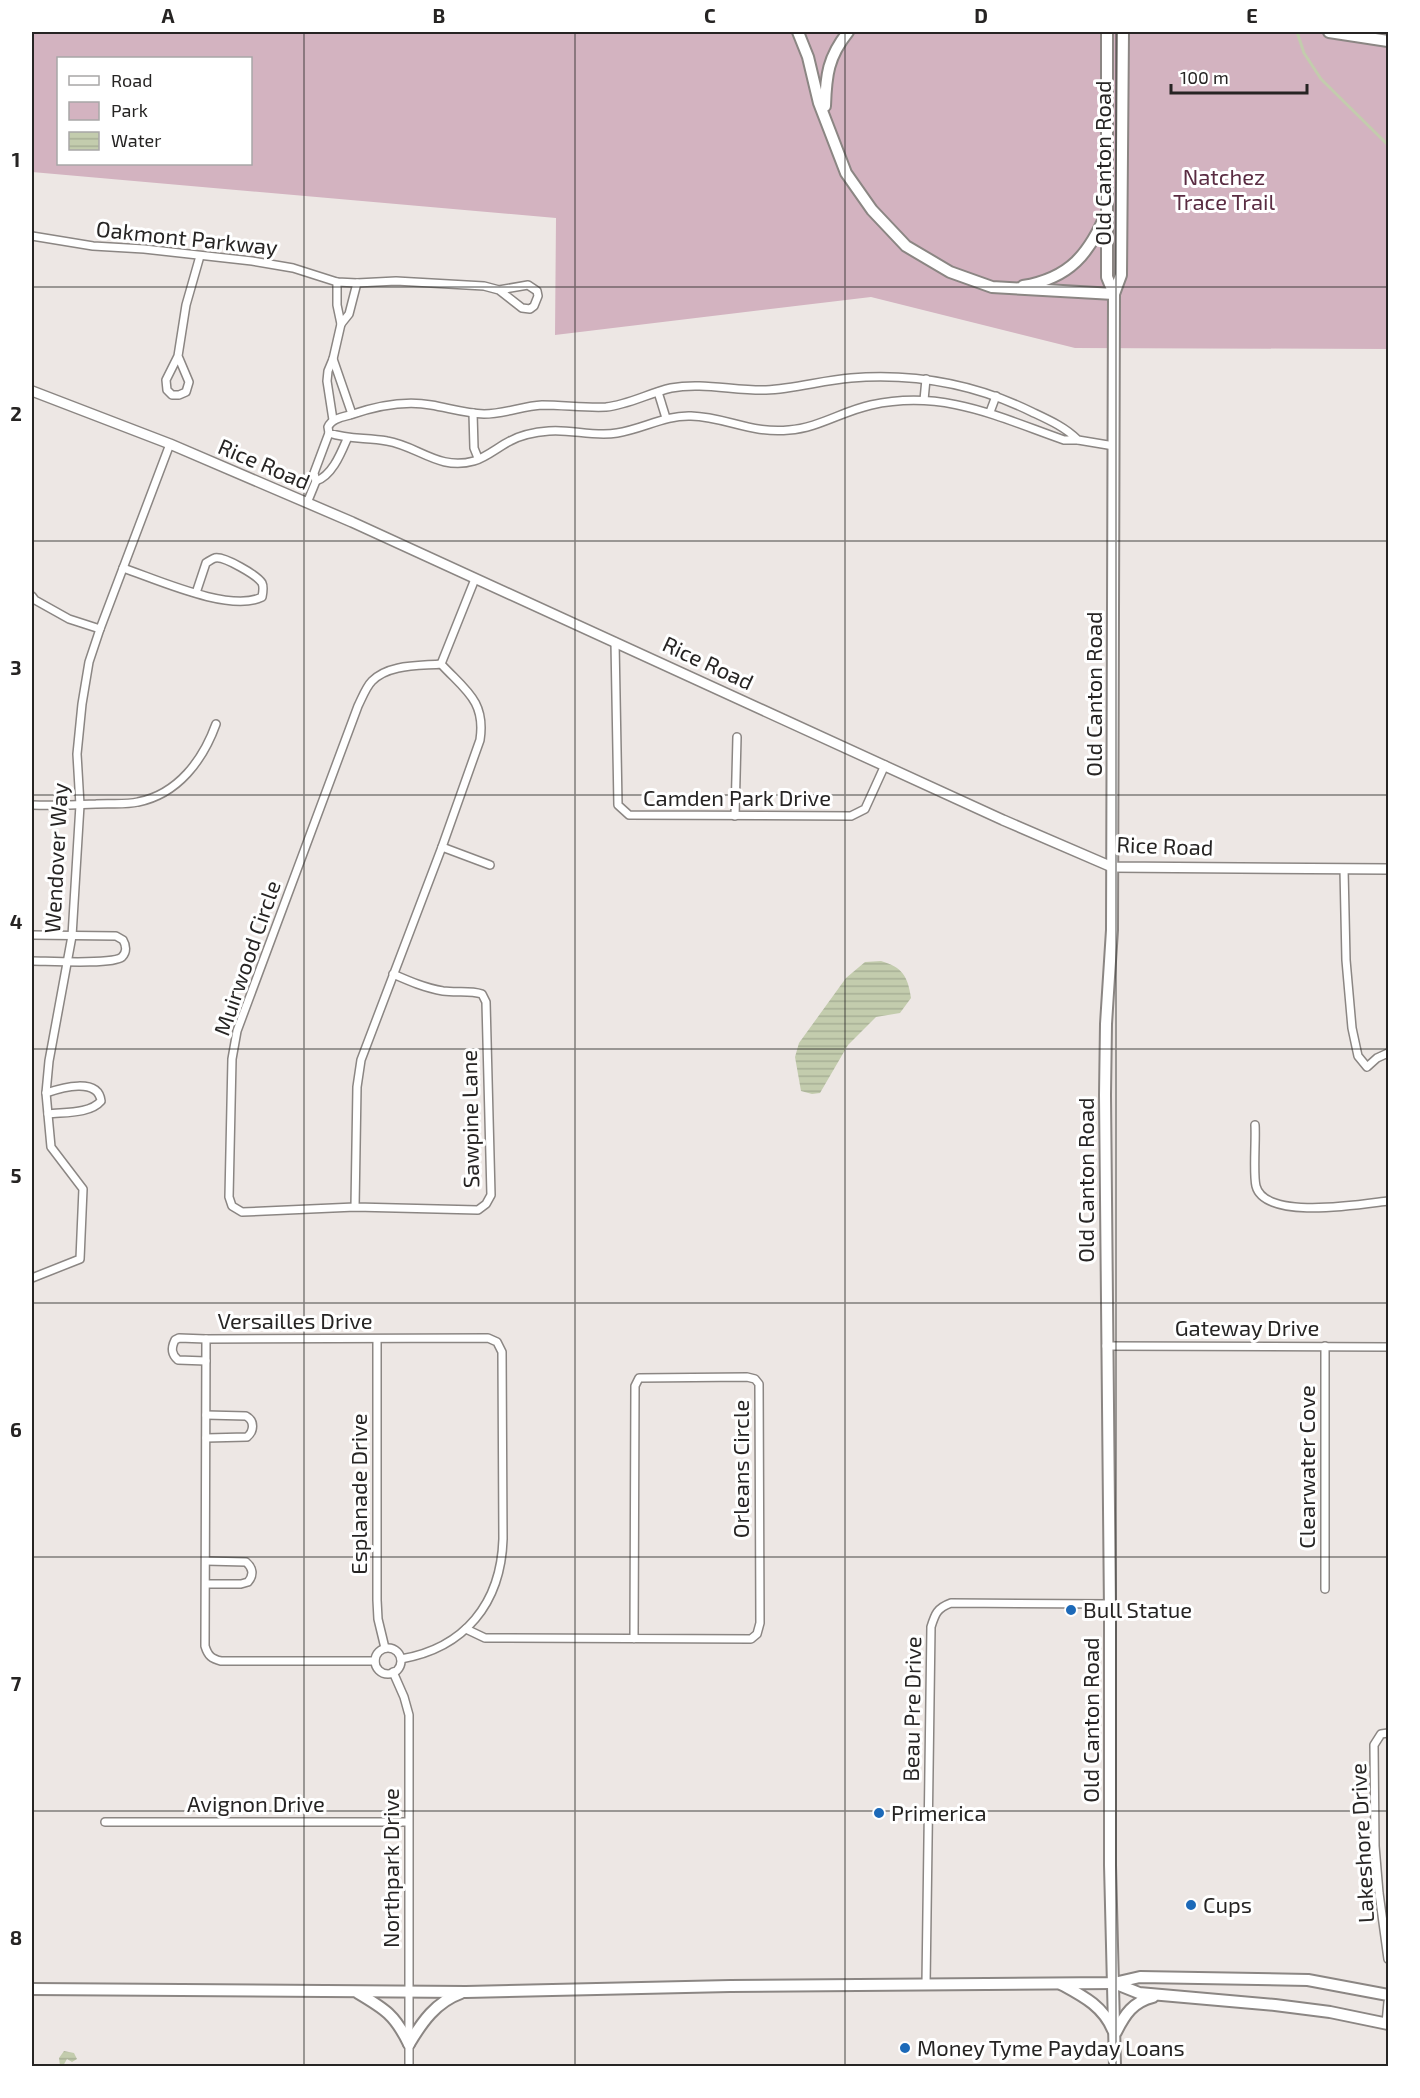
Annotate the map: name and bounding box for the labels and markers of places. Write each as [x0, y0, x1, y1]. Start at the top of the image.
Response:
place label: Bull Statue [1083, 1596, 1192, 1622]
marker: Bull Statue [1064, 1603, 1078, 1617]
place label: Primerica [891, 1799, 986, 1825]
marker: Primerica [872, 1806, 886, 1820]
place label: Cups [1203, 1891, 1252, 1917]
marker: Cups [1184, 1898, 1198, 1912]
place label: Money Tyme Payday Loans [917, 2034, 1185, 2060]
marker: Money Tyme Payday Loans [898, 2041, 912, 2055]

